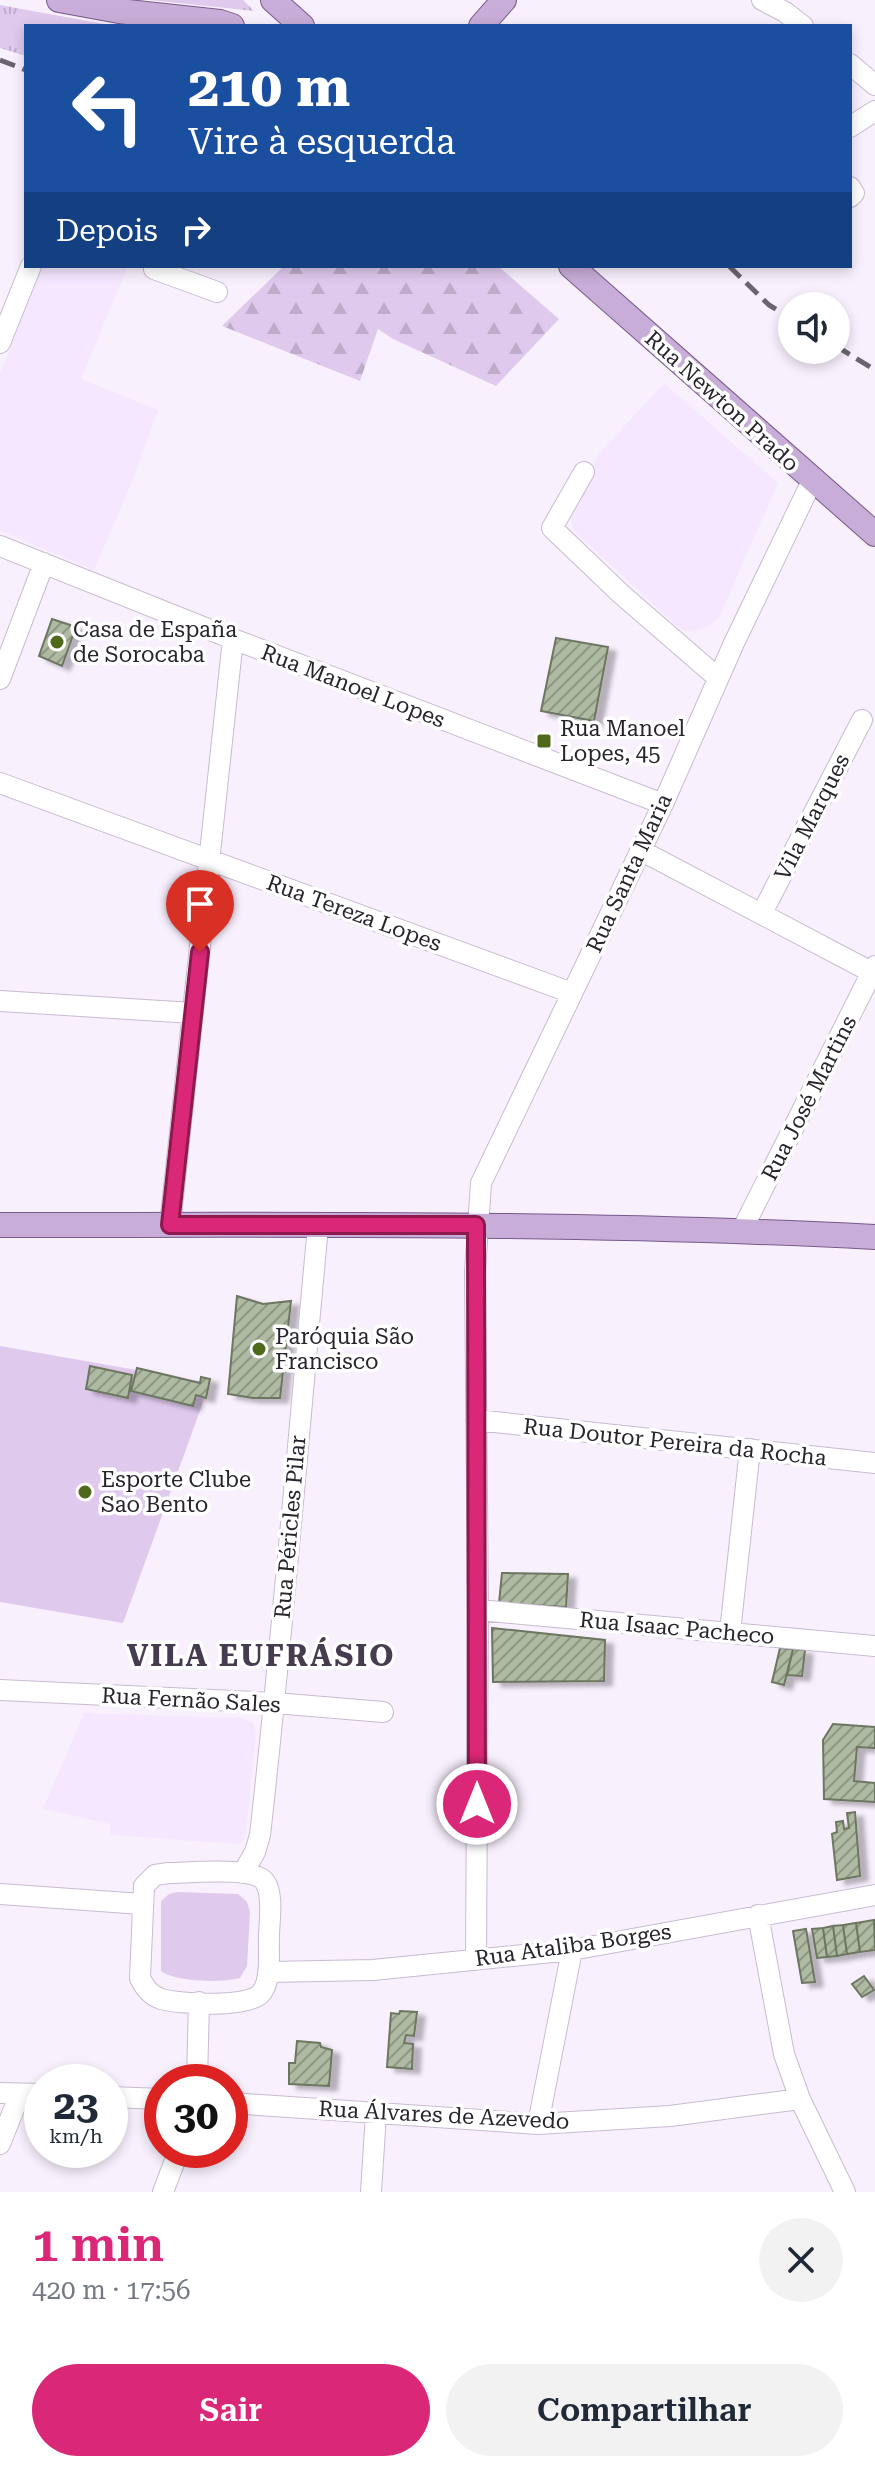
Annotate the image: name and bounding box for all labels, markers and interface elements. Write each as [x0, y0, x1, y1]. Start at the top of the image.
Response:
text: 210 m [188, 54, 350, 120]
icon: left [56, 56, 160, 160]
text: Vire à esquerda [188, 121, 455, 163]
icon: right [174, 208, 218, 252]
text: Depois [56, 213, 158, 248]
map controls [778, 292, 850, 364]
button: sound [778, 292, 850, 364]
street label: Rua Newton Prado [640, 326, 804, 476]
place label: Casa de España de Sorocaba [73, 617, 237, 667]
marker: Casa de España de Sorocaba [48, 633, 66, 651]
street label: Rua Manoel Lopes [258, 639, 448, 733]
place label: Rua Manoel Lopes, 45 [560, 716, 685, 766]
marker: Rua Manoel Lopes, 45 [535, 732, 553, 750]
street label: Vila Marques [769, 750, 855, 884]
street label: Rua Santa Maria [581, 790, 677, 956]
pin [166, 870, 234, 952]
street label: Rua Tereza Lopes [263, 870, 445, 956]
icon: arrive [178, 882, 222, 926]
street label: Rua José Martins [757, 1011, 861, 1185]
place label: Paróquia São Francisco [275, 1324, 414, 1374]
marker: Paróquia São Francisco [250, 1340, 268, 1358]
street label: Rua Doutor Pereira da Rocha [522, 1414, 828, 1470]
street label: Rua Péricles Pilar [270, 1434, 310, 1620]
place label: Esporte Clube Sao Bento [101, 1467, 251, 1517]
marker: Esporte Clube Sao Bento [76, 1483, 94, 1501]
street label: Rua Isaac Pacheco [578, 1607, 776, 1649]
district label: VILA EUFRÁSIO [127, 1637, 395, 1673]
street label: Rua Fernão Sales [101, 1683, 281, 1717]
position arrow [435, 1762, 519, 1846]
street label: Rua Ataliba Borges [473, 1919, 673, 1971]
speed limit sign: 30 [144, 2064, 248, 2168]
text: 23 [54, 2082, 98, 2129]
street label: Rua Álvares de Azevedo [318, 2095, 570, 2134]
text: km/h [49, 2124, 103, 2148]
text: 1 min [32, 2217, 164, 2273]
button: close [759, 2218, 843, 2302]
text: 420 m · 17:56 [32, 2275, 191, 2305]
button: Sair [32, 2364, 430, 2456]
button: Compartilhar [446, 2364, 843, 2456]

